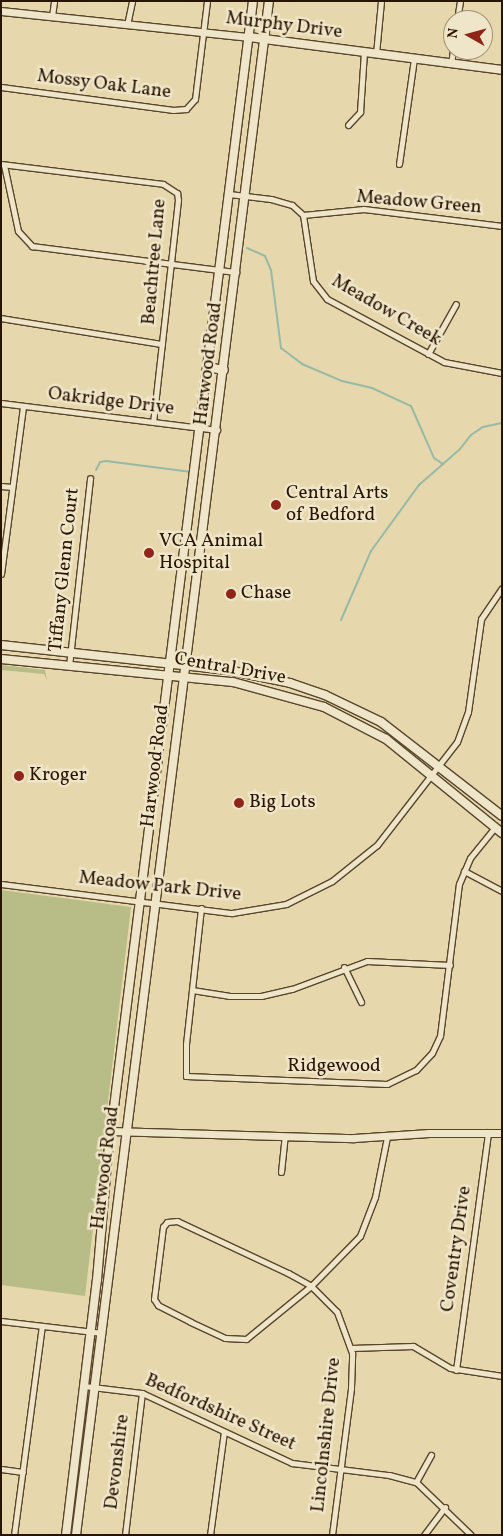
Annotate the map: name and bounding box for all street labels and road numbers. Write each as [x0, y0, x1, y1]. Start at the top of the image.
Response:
street label: Murphy Drive [224, 8, 344, 44]
street label: Mossy Oak Lane [35, 65, 173, 105]
street label: Meadow Green [355, 186, 483, 220]
street label: Beachtree Lane [138, 198, 172, 326]
street label: Meadow Creek [327, 270, 445, 352]
street label: Harwood Road [190, 301, 228, 427]
street label: Oakridge Drive [47, 383, 175, 421]
street label: Tiffany Glenn Court [45, 486, 85, 654]
street label: Central Drive [173, 648, 287, 690]
street label: Harwood Road [137, 703, 175, 829]
street label: Meadow Park Drive [77, 867, 243, 907]
street label: Ridgewood [287, 1056, 381, 1078]
street label: Harwood Road [87, 1105, 125, 1231]
street label: Coventry Drive [437, 1184, 477, 1314]
street label: Lincolnshire Drive [308, 1356, 346, 1514]
street label: Bedfordshire Street [141, 1370, 299, 1456]
street label: Devonshire [101, 1413, 135, 1511]

